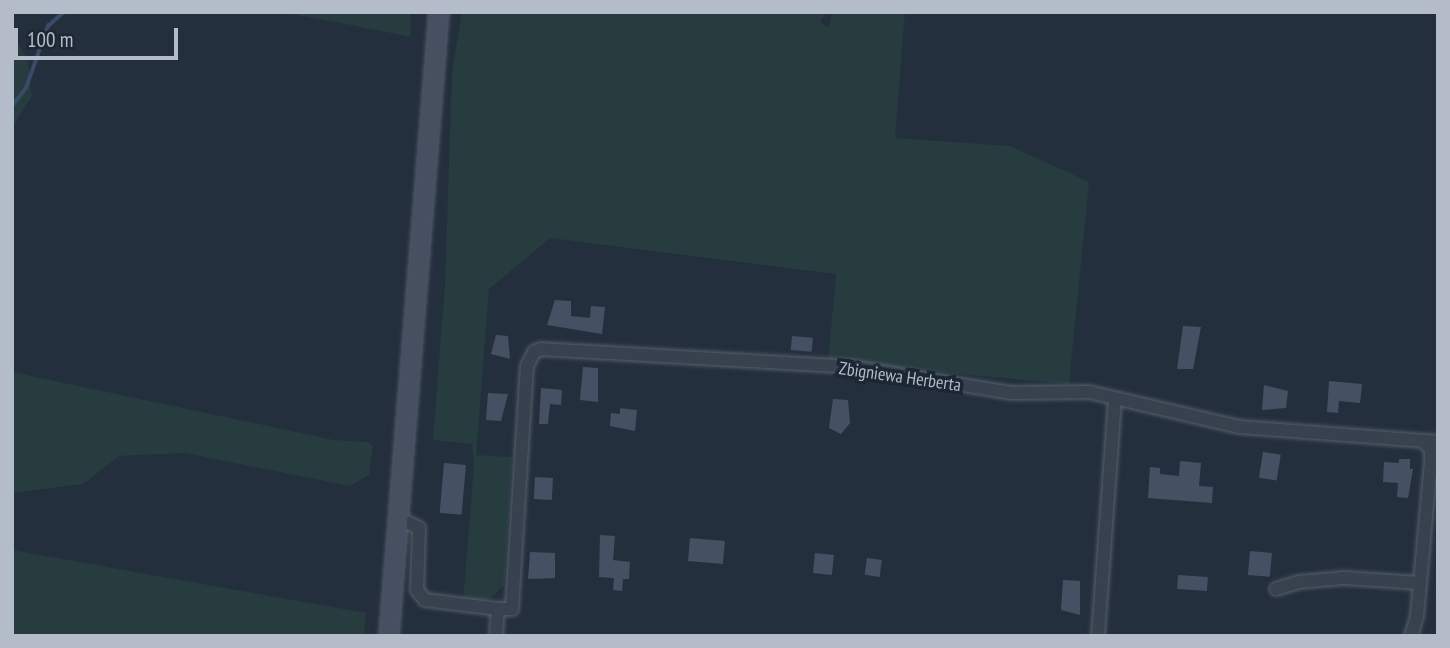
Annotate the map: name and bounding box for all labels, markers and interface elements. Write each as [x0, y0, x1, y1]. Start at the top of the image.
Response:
scale bar [18, 14, 182, 58]
text: 100 m [27, 26, 73, 53]
street label: Zbigniewa Herberta [838, 358, 962, 396]

